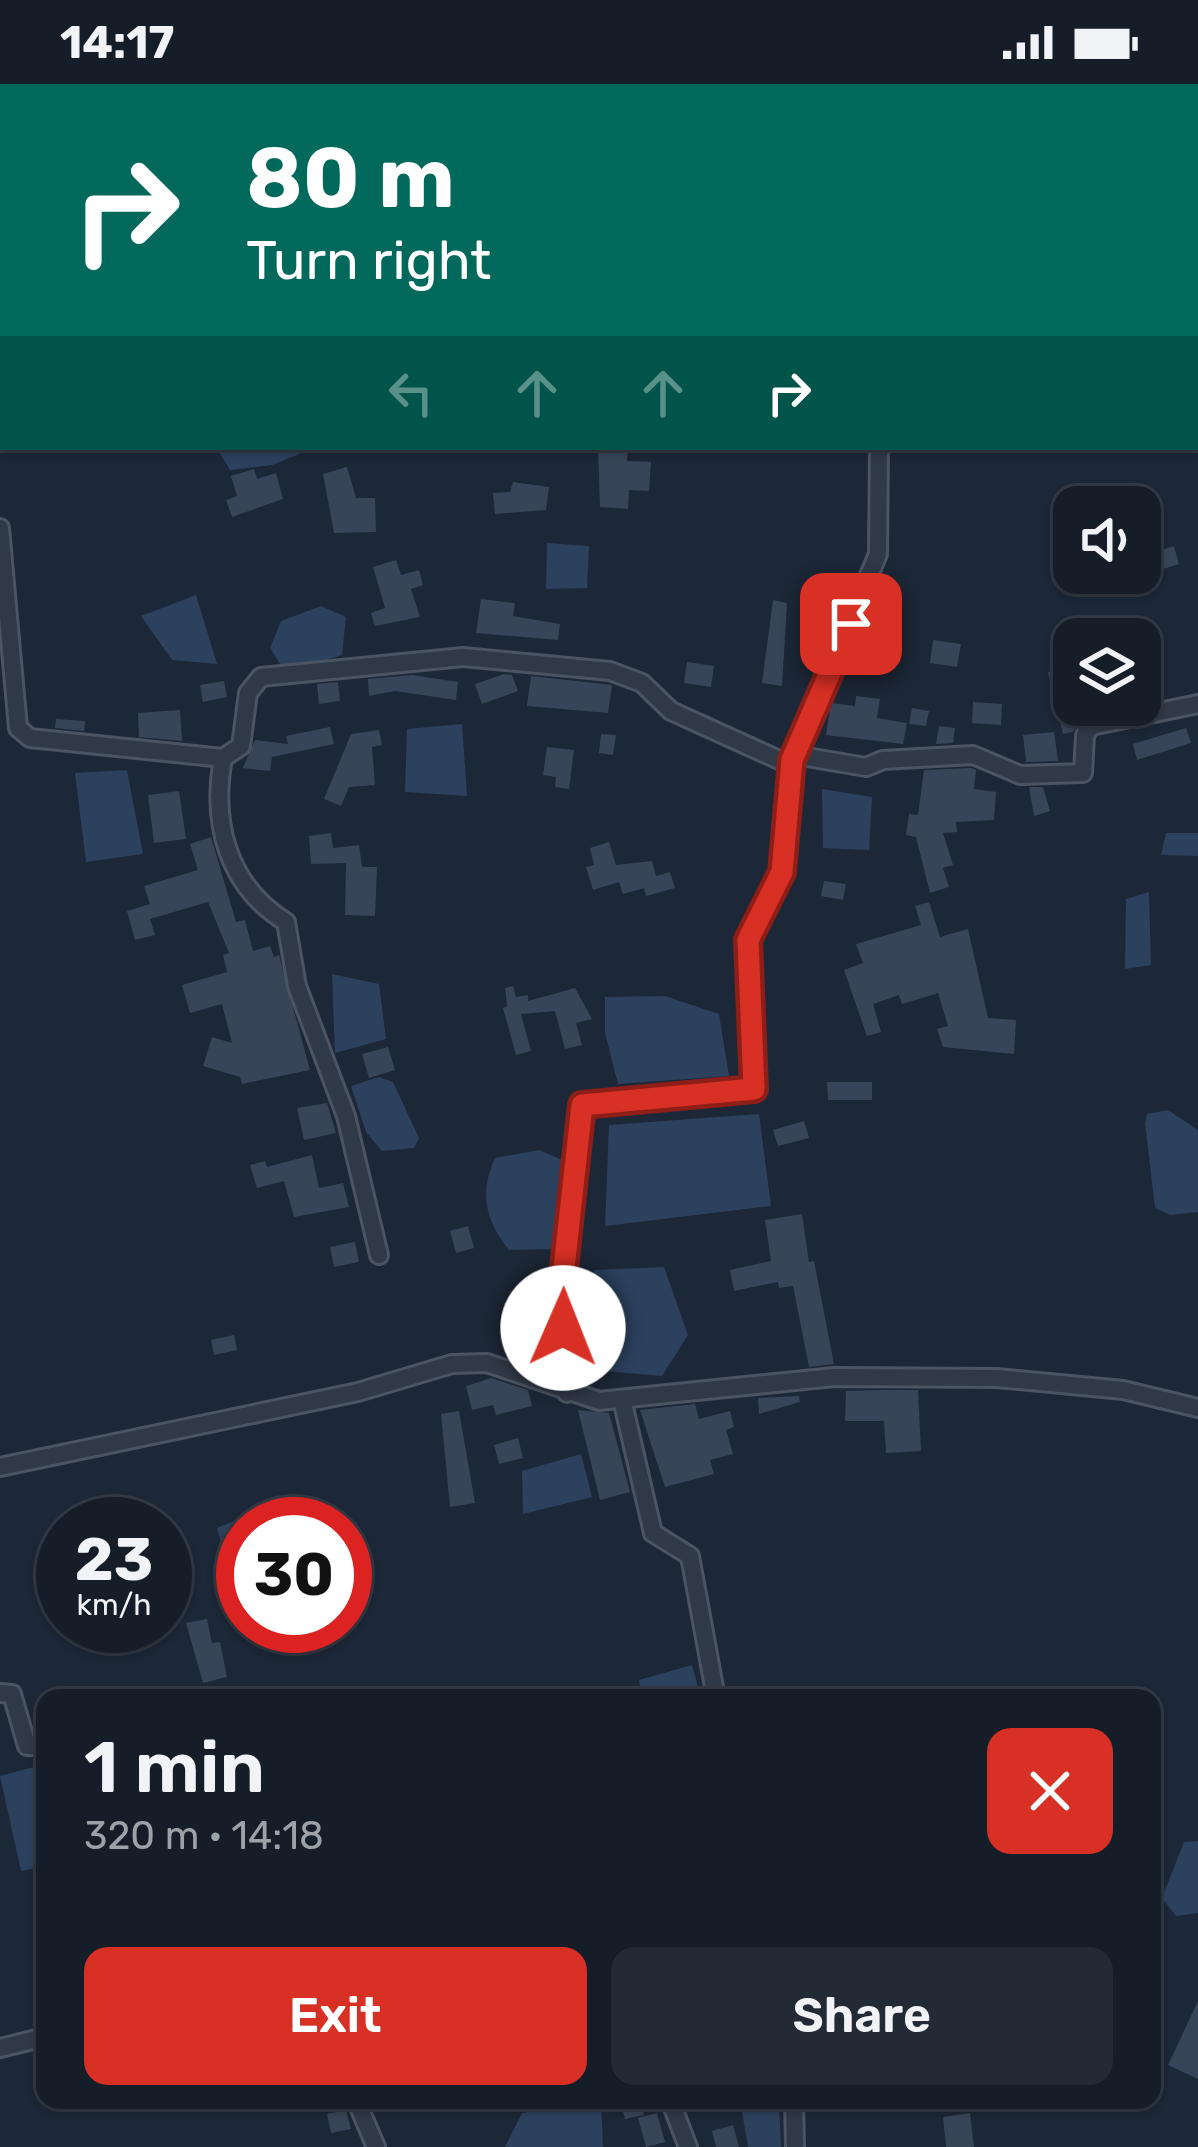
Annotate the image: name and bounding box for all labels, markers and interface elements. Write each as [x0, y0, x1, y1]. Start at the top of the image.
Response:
text: 14:17 [60, 16, 174, 69]
text: 80 m [246, 128, 455, 228]
icon: right [48, 132, 204, 288]
text: Turn right [246, 229, 491, 293]
icon: left [378, 360, 444, 426]
icon: ahead [504, 360, 570, 426]
icon: ahead [630, 360, 696, 426]
icon: right [756, 360, 822, 426]
map controls [1053, 486, 1161, 726]
button: sound [1053, 486, 1161, 594]
pin [800, 573, 902, 675]
icon: arrive [818, 591, 884, 657]
button: layers [1053, 618, 1161, 726]
position arrow [500, 1265, 626, 1391]
speed limit sign: 30 [216, 1497, 372, 1653]
text: 23 [75, 1524, 153, 1595]
text: km/h [77, 1587, 151, 1623]
text: 1 min [84, 1725, 265, 1810]
button: close [987, 1728, 1113, 1854]
text: 320 m · 14:18 [84, 1813, 324, 1859]
button: Exit [84, 1947, 587, 2085]
button: Share [611, 1947, 1113, 2085]

